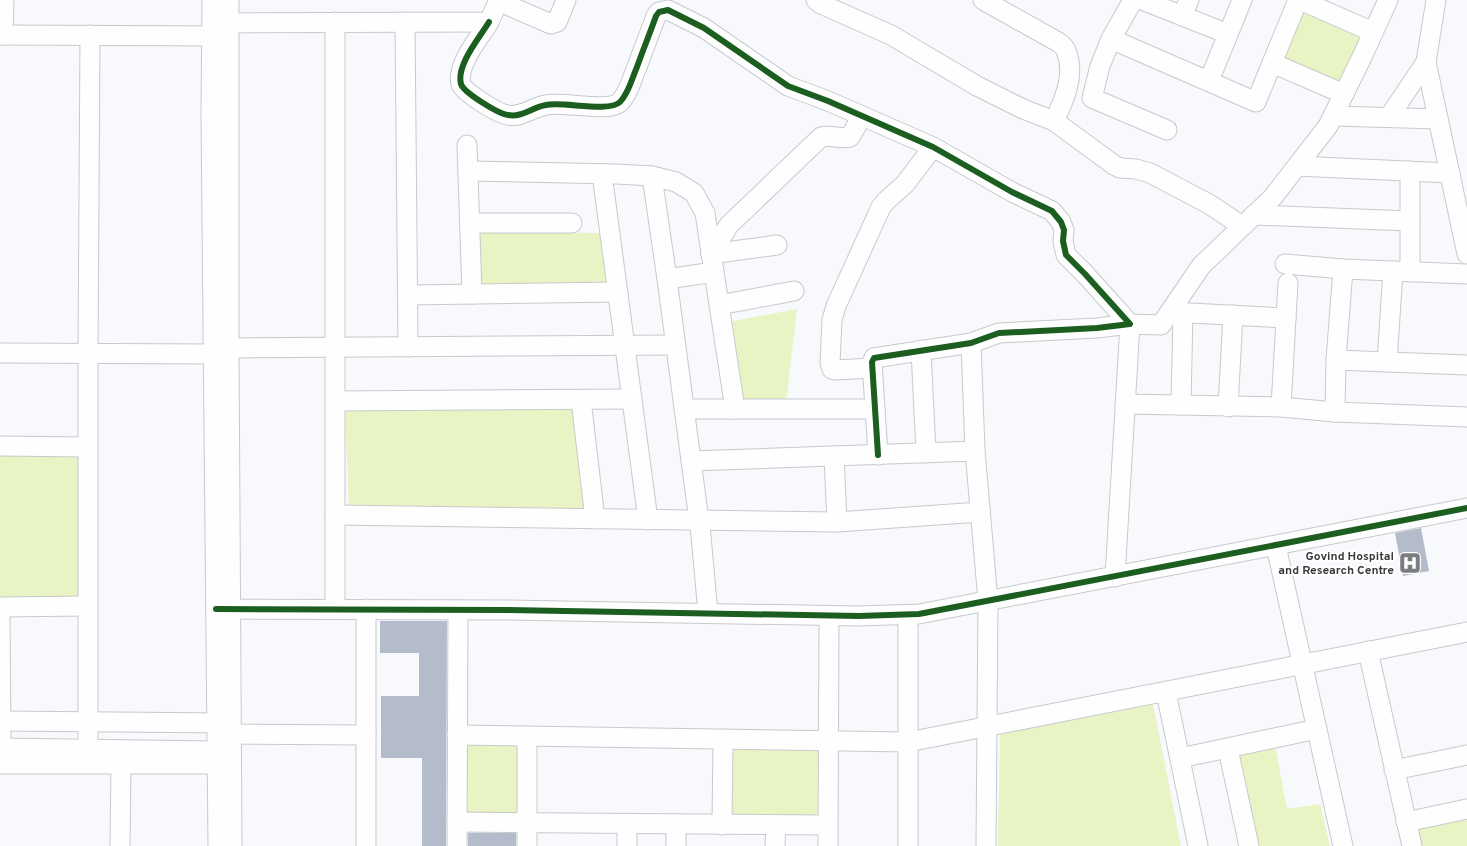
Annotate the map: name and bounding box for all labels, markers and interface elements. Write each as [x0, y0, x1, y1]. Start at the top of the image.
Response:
place label: Govind Hospital and Research Centre [1278, 549, 1394, 579]
hospital icon: Govind Hospital and Research Centre [1397, 550, 1423, 576]

